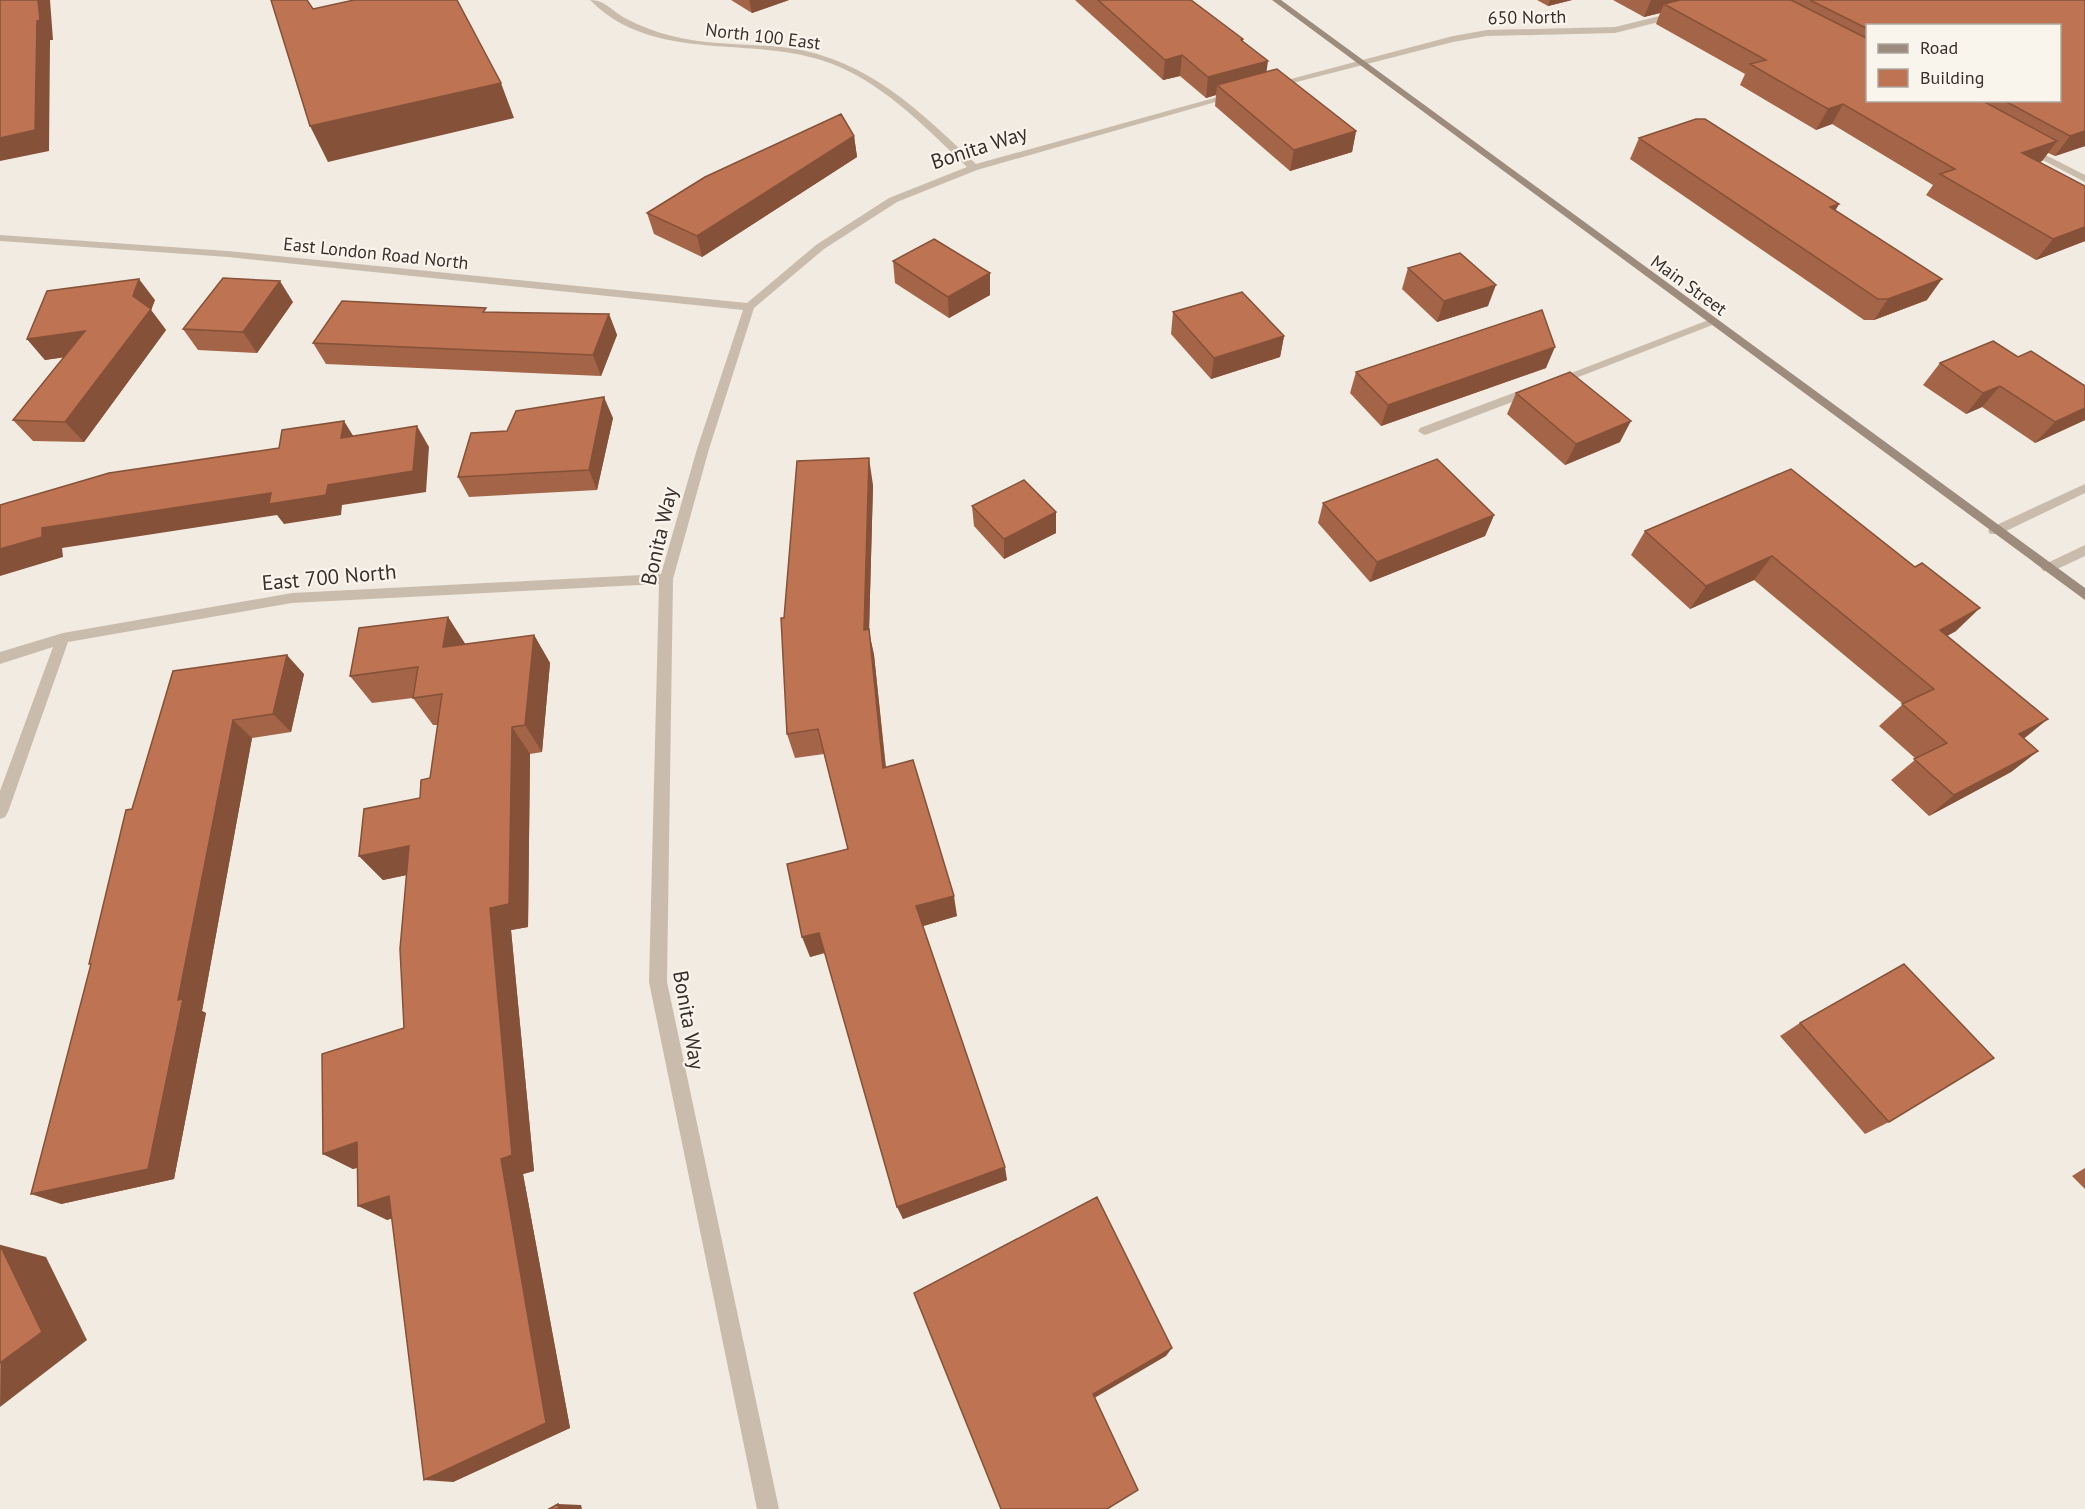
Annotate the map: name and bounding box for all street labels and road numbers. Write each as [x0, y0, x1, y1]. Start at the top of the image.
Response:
street label: 650 North [1488, 5, 1566, 29]
street label: North 100 East [704, 18, 822, 54]
street label: Bonita Way [927, 119, 1031, 175]
street label: East London Road North [282, 232, 470, 274]
street label: Main Street [1646, 250, 1732, 320]
street label: Bonita Way [635, 484, 683, 588]
street label: East 700 North [261, 558, 397, 596]
street label: Bonita Way [667, 968, 711, 1072]

